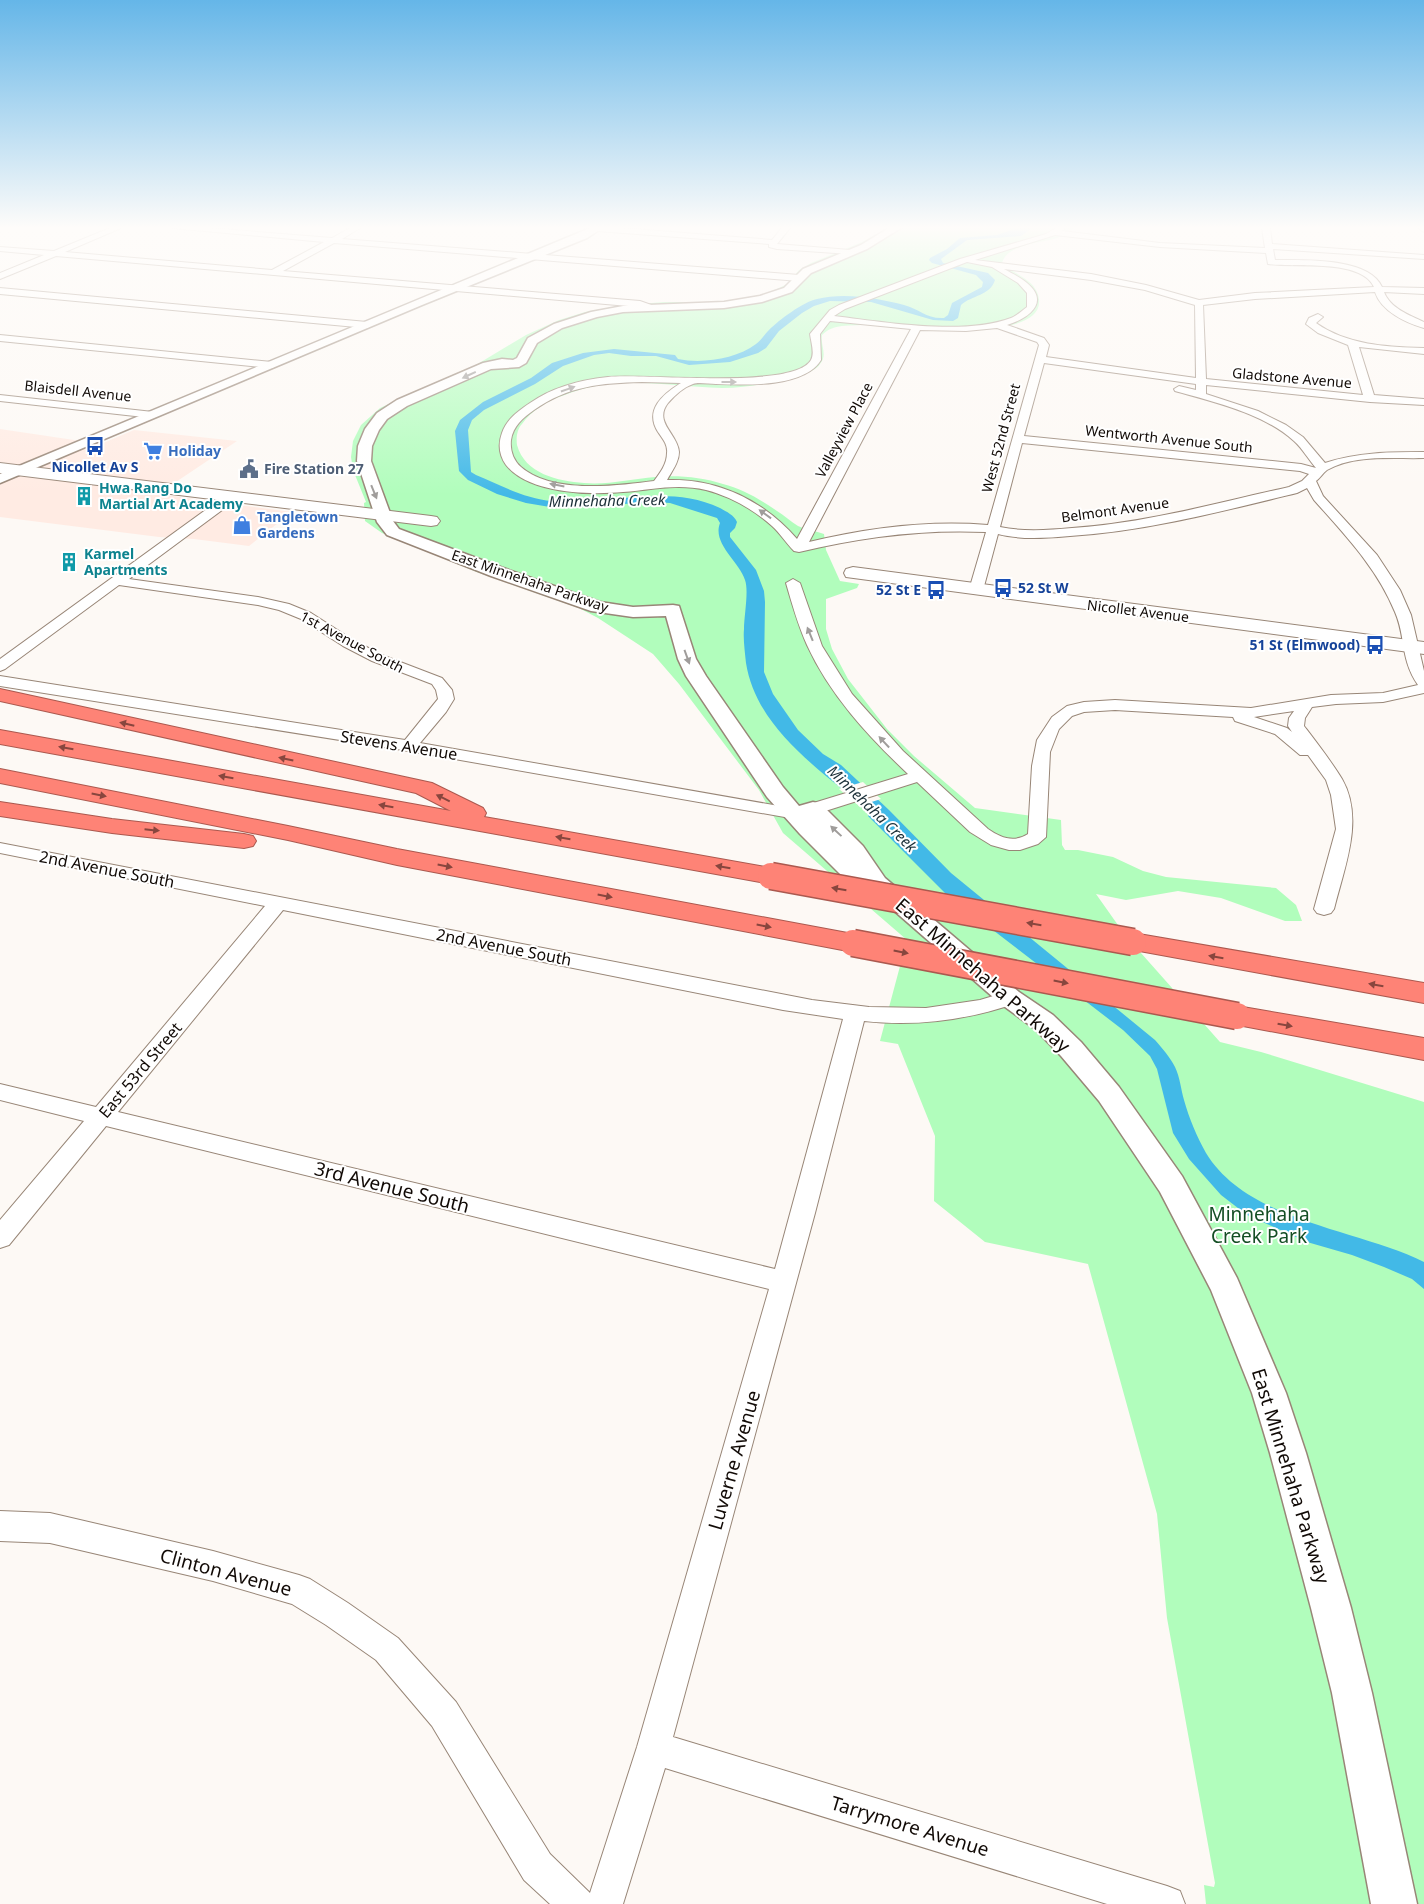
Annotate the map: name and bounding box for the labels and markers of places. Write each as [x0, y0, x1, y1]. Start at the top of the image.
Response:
bus stop icon: Nicollet Av S [84, 435, 106, 457]
supermarket icon: Holiday [142, 440, 164, 462]
place label: Holiday [168, 441, 221, 460]
place label: Nicollet Av S [52, 457, 139, 476]
public building icon: Fire Station 27 [238, 458, 260, 480]
place label: Fire Station 27 [264, 459, 364, 478]
place label: Hwa Rang Do Martial Art Academy [99, 478, 243, 513]
building icon: Hwa Rang Do Martial Art Academy [73, 485, 95, 507]
place label: Tangletown Gardens [257, 507, 338, 542]
shop icon: Tangletown Gardens [231, 514, 253, 536]
place label: Karmel Apartments [84, 544, 167, 579]
building icon: Karmel Apartments [58, 551, 80, 573]
bus stop icon: 52 St W [992, 577, 1014, 599]
place label: 52 St W [1018, 578, 1069, 597]
bus stop icon: 52 St E [925, 579, 947, 601]
place label: 52 St E [876, 580, 921, 599]
bus stop icon: 51 St (Elmwood) [1364, 634, 1386, 656]
place label: 51 St (Elmwood) [1249, 635, 1360, 654]

